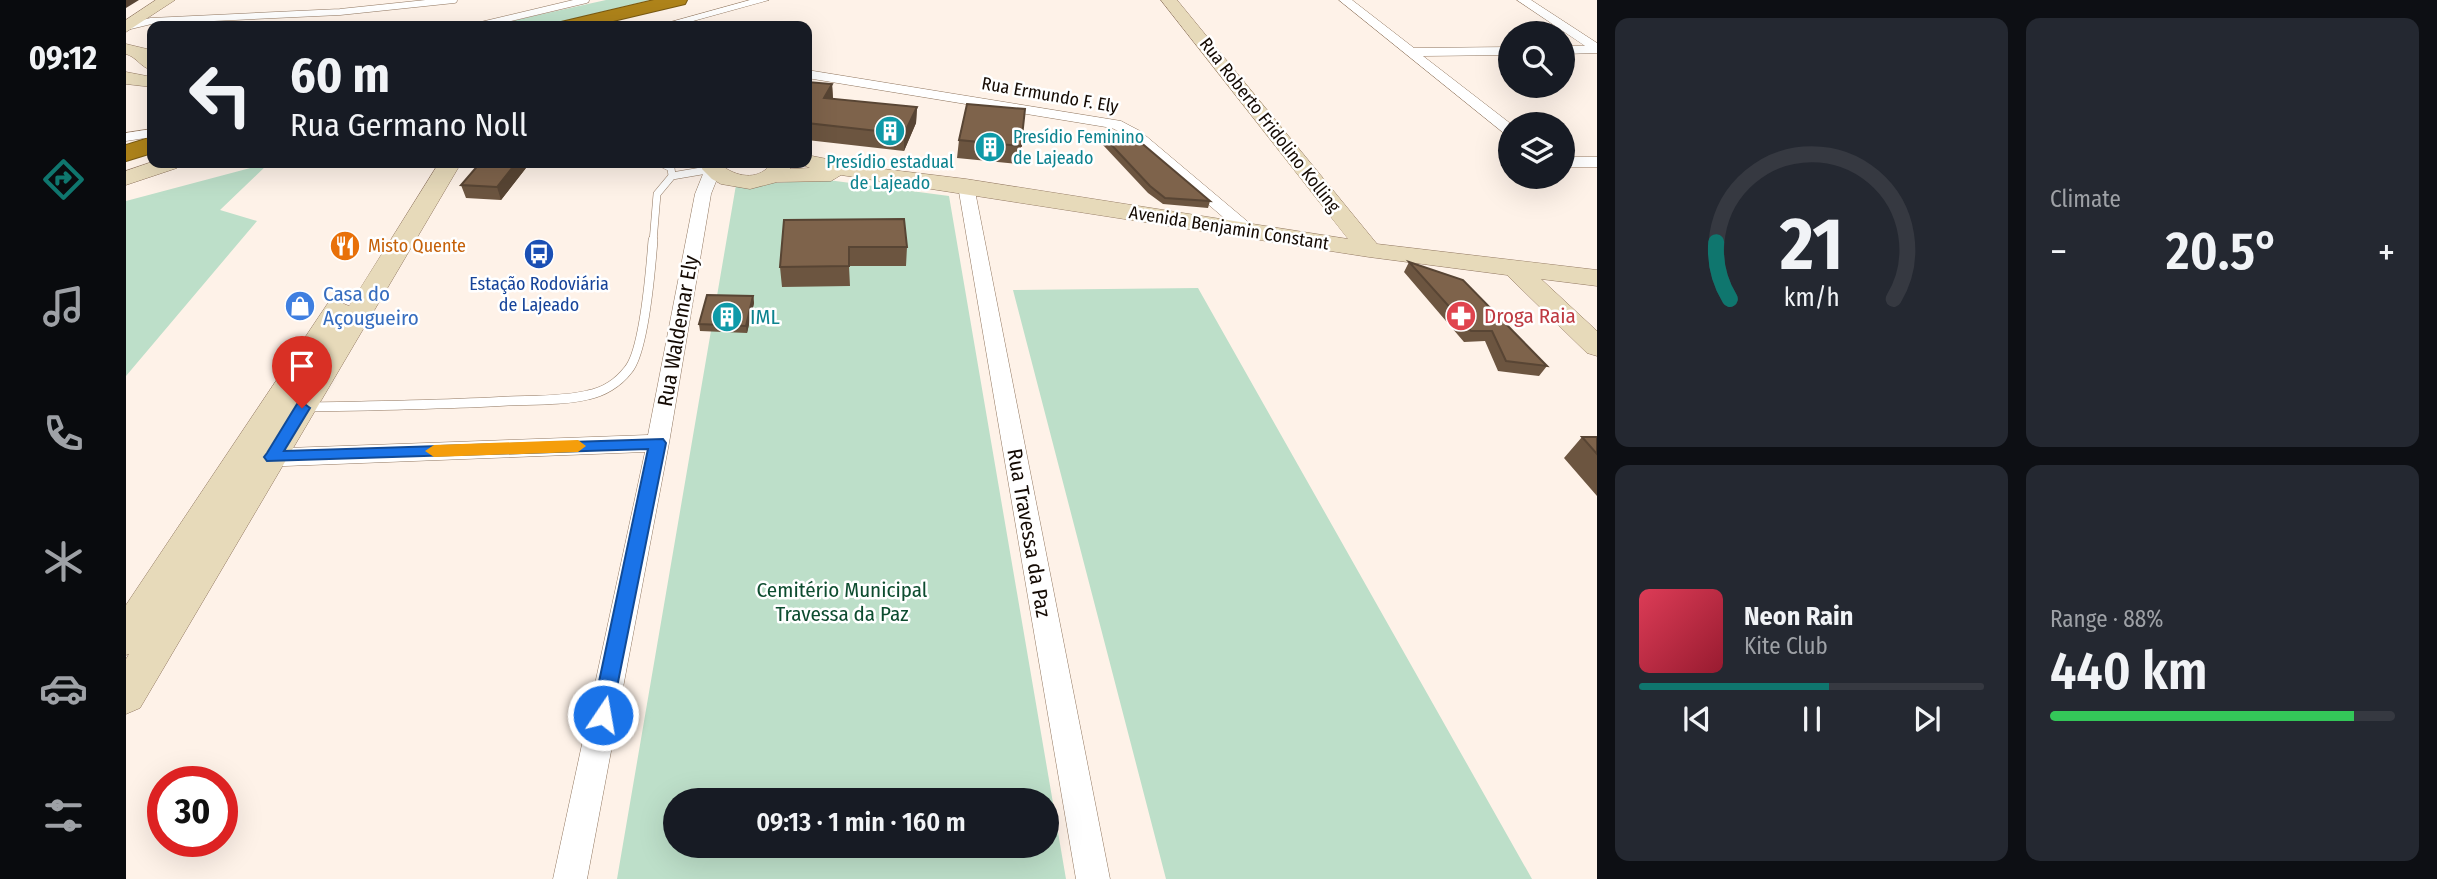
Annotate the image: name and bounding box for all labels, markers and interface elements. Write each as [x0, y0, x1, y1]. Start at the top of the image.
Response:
map controls [1498, 21, 1575, 189]
button: search [1498, 21, 1575, 98]
street label: Rua Roberto Fridolino Kolling [1195, 33, 1345, 217]
text: 09:12 [29, 39, 97, 77]
text: 60 m [290, 46, 390, 105]
icon: left [175, 49, 266, 140]
street label: Rua Ermundo F. Ely [980, 72, 1120, 118]
text: Rua Germano Noll [290, 106, 527, 144]
button: layers [1498, 112, 1575, 189]
building icon: Presídio estadual de Lajeado [873, 114, 907, 148]
place label: Presídio Feminino de Lajeado [1013, 126, 1144, 169]
building icon: Presídio Feminino de Lajeado [973, 130, 1007, 164]
place label: Presídio estadual de Lajeado [826, 151, 954, 194]
icon: directions [39, 155, 88, 204]
text: Climate [2050, 185, 2121, 213]
street label: Avenida Benjamin Constant [1127, 201, 1331, 255]
text: 21 [1779, 201, 1843, 288]
text: 20.5° [2166, 220, 2279, 283]
restaurant icon: Misto Quente [328, 229, 362, 263]
text: − [2050, 229, 2067, 275]
text: + [2378, 229, 2395, 275]
place label: Misto Quente [368, 235, 466, 257]
bus stop icon: Estação Rodoviária de Lajeado [522, 237, 556, 271]
street label: Rua Waldemar Ely [652, 253, 704, 409]
place label: Estação Rodoviária de Lajeado [469, 273, 609, 316]
place label: Casa do Açougueiro [323, 281, 419, 331]
icon: music [39, 282, 88, 331]
text: km/h [1784, 282, 1839, 312]
shop icon: Casa do Açougueiro [283, 289, 317, 323]
pharmacy icon: Droga Raia [1444, 299, 1478, 333]
building icon: IML [710, 300, 744, 334]
place label: Droga Raia [1484, 303, 1576, 329]
place label: IML [750, 304, 780, 330]
pin [272, 336, 332, 408]
icon: arrive [283, 347, 321, 385]
icon: phone [39, 409, 88, 458]
street label: Rua Travessa da Paz [1001, 447, 1057, 619]
icon: climate [39, 537, 88, 586]
park label: Cemitério Municipal Travessa da Paz [757, 577, 928, 627]
text: Neon Rain [1744, 601, 1853, 632]
text: Range · 88% [2050, 605, 2163, 633]
text: Kite Club [1744, 632, 1828, 660]
text: 440 km [2050, 640, 2208, 703]
icon: car [39, 664, 88, 713]
position arrow [566, 678, 640, 752]
icon: previous [1678, 700, 1716, 738]
icon: pause [1793, 700, 1831, 738]
icon: next [1908, 700, 1946, 738]
speed limit sign: 30 [147, 766, 238, 857]
icon: filters [39, 791, 88, 840]
text: 09:13 · 1 min · 160 m [756, 807, 966, 838]

